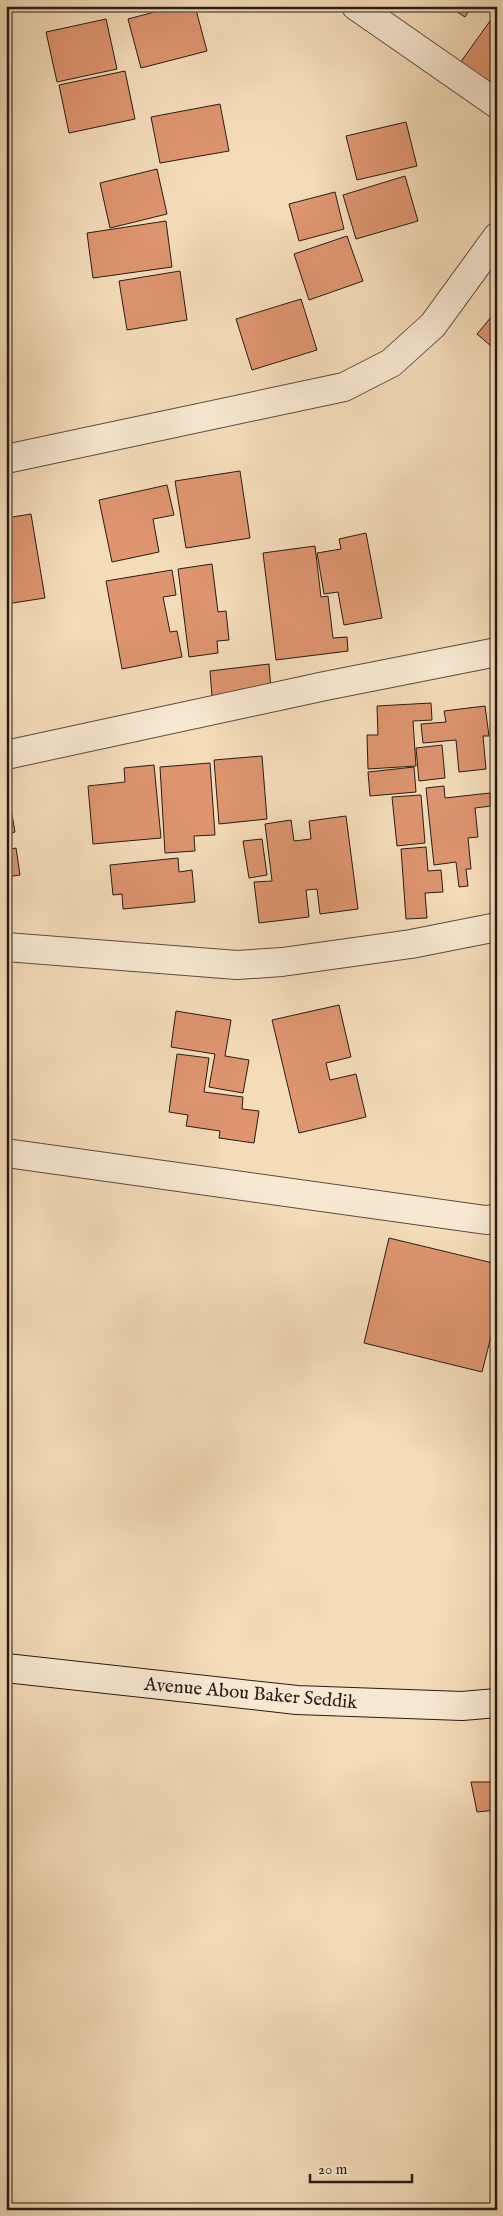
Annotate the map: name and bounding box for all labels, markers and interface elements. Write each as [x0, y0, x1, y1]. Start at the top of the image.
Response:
street label: Avenue Abou Baker Seddik [142, 1673, 359, 1715]
scale bar [310, 2151, 413, 2183]
text: 20 m [318, 2160, 348, 2179]

